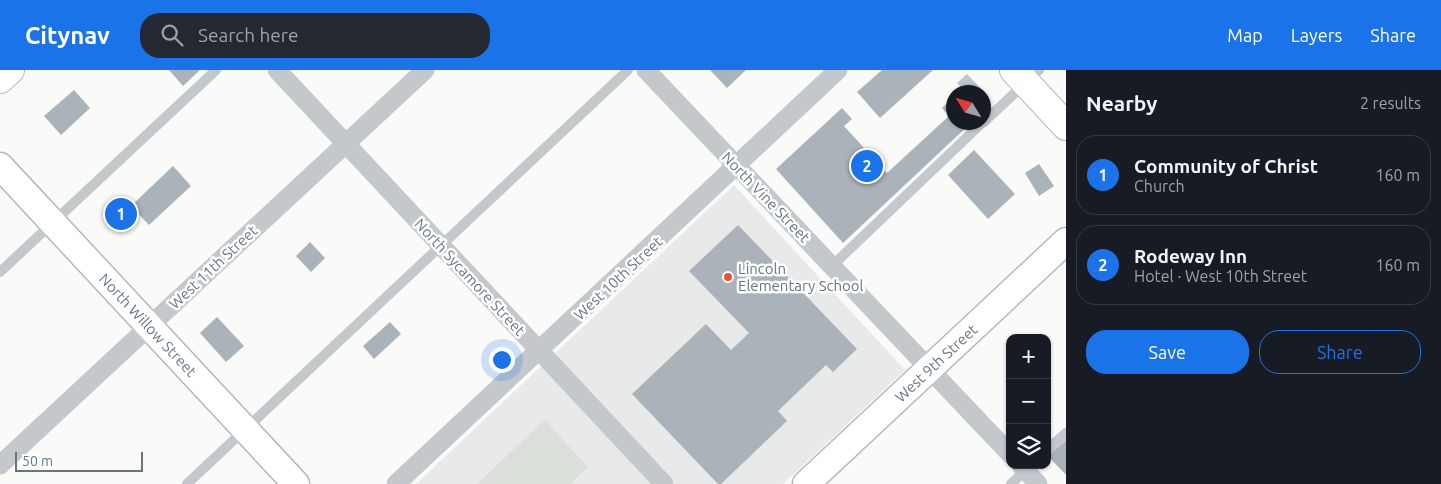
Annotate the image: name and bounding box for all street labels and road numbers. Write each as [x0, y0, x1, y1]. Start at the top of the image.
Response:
street label: North Vine Street [719, 148, 813, 246]
street label: North Sycamore Street [411, 215, 529, 339]
street label: West 11th Street [165, 222, 261, 312]
street label: West 10th Street [570, 233, 666, 323]
street label: North Willow Street [96, 270, 200, 380]
street label: West 9th Street [891, 321, 981, 405]

